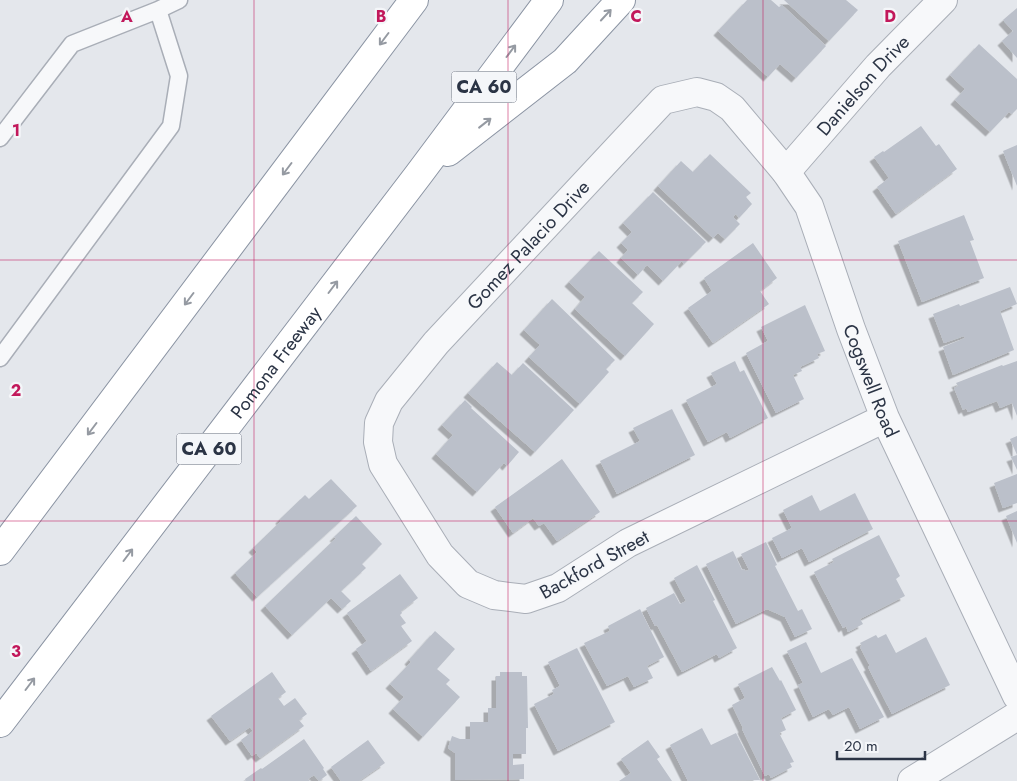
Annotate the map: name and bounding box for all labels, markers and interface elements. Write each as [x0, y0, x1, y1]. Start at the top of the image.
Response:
text: A [120, 5, 133, 28]
text: B [376, 5, 386, 28]
text: C [630, 5, 642, 28]
text: D [884, 5, 896, 28]
one-way arrow [600, 9, 612, 22]
street label: Danielson Drive [811, 29, 916, 142]
one-way arrow [379, 32, 390, 45]
one-way arrow [506, 44, 516, 58]
road number: CA 60 [452, 72, 516, 102]
one-way arrow [478, 117, 491, 128]
text: 1 [12, 119, 20, 142]
one-way arrow [282, 162, 292, 176]
street label: Gomez Palacio Drive [461, 174, 596, 316]
one-way arrow [328, 280, 338, 294]
one-way arrow [184, 292, 195, 305]
street label: Pomona Freeway [224, 300, 328, 424]
street label: Cogswell Road [836, 320, 905, 442]
text: 2 [11, 379, 21, 402]
one-way arrow [87, 422, 97, 436]
road number: CA 60 [176, 434, 242, 464]
street label: Backford Street [535, 523, 654, 606]
one-way arrow [123, 549, 134, 562]
text: 3 [11, 640, 21, 663]
one-way arrow [24, 678, 35, 691]
scale bar [837, 728, 924, 760]
text: 20 m [844, 735, 878, 757]

